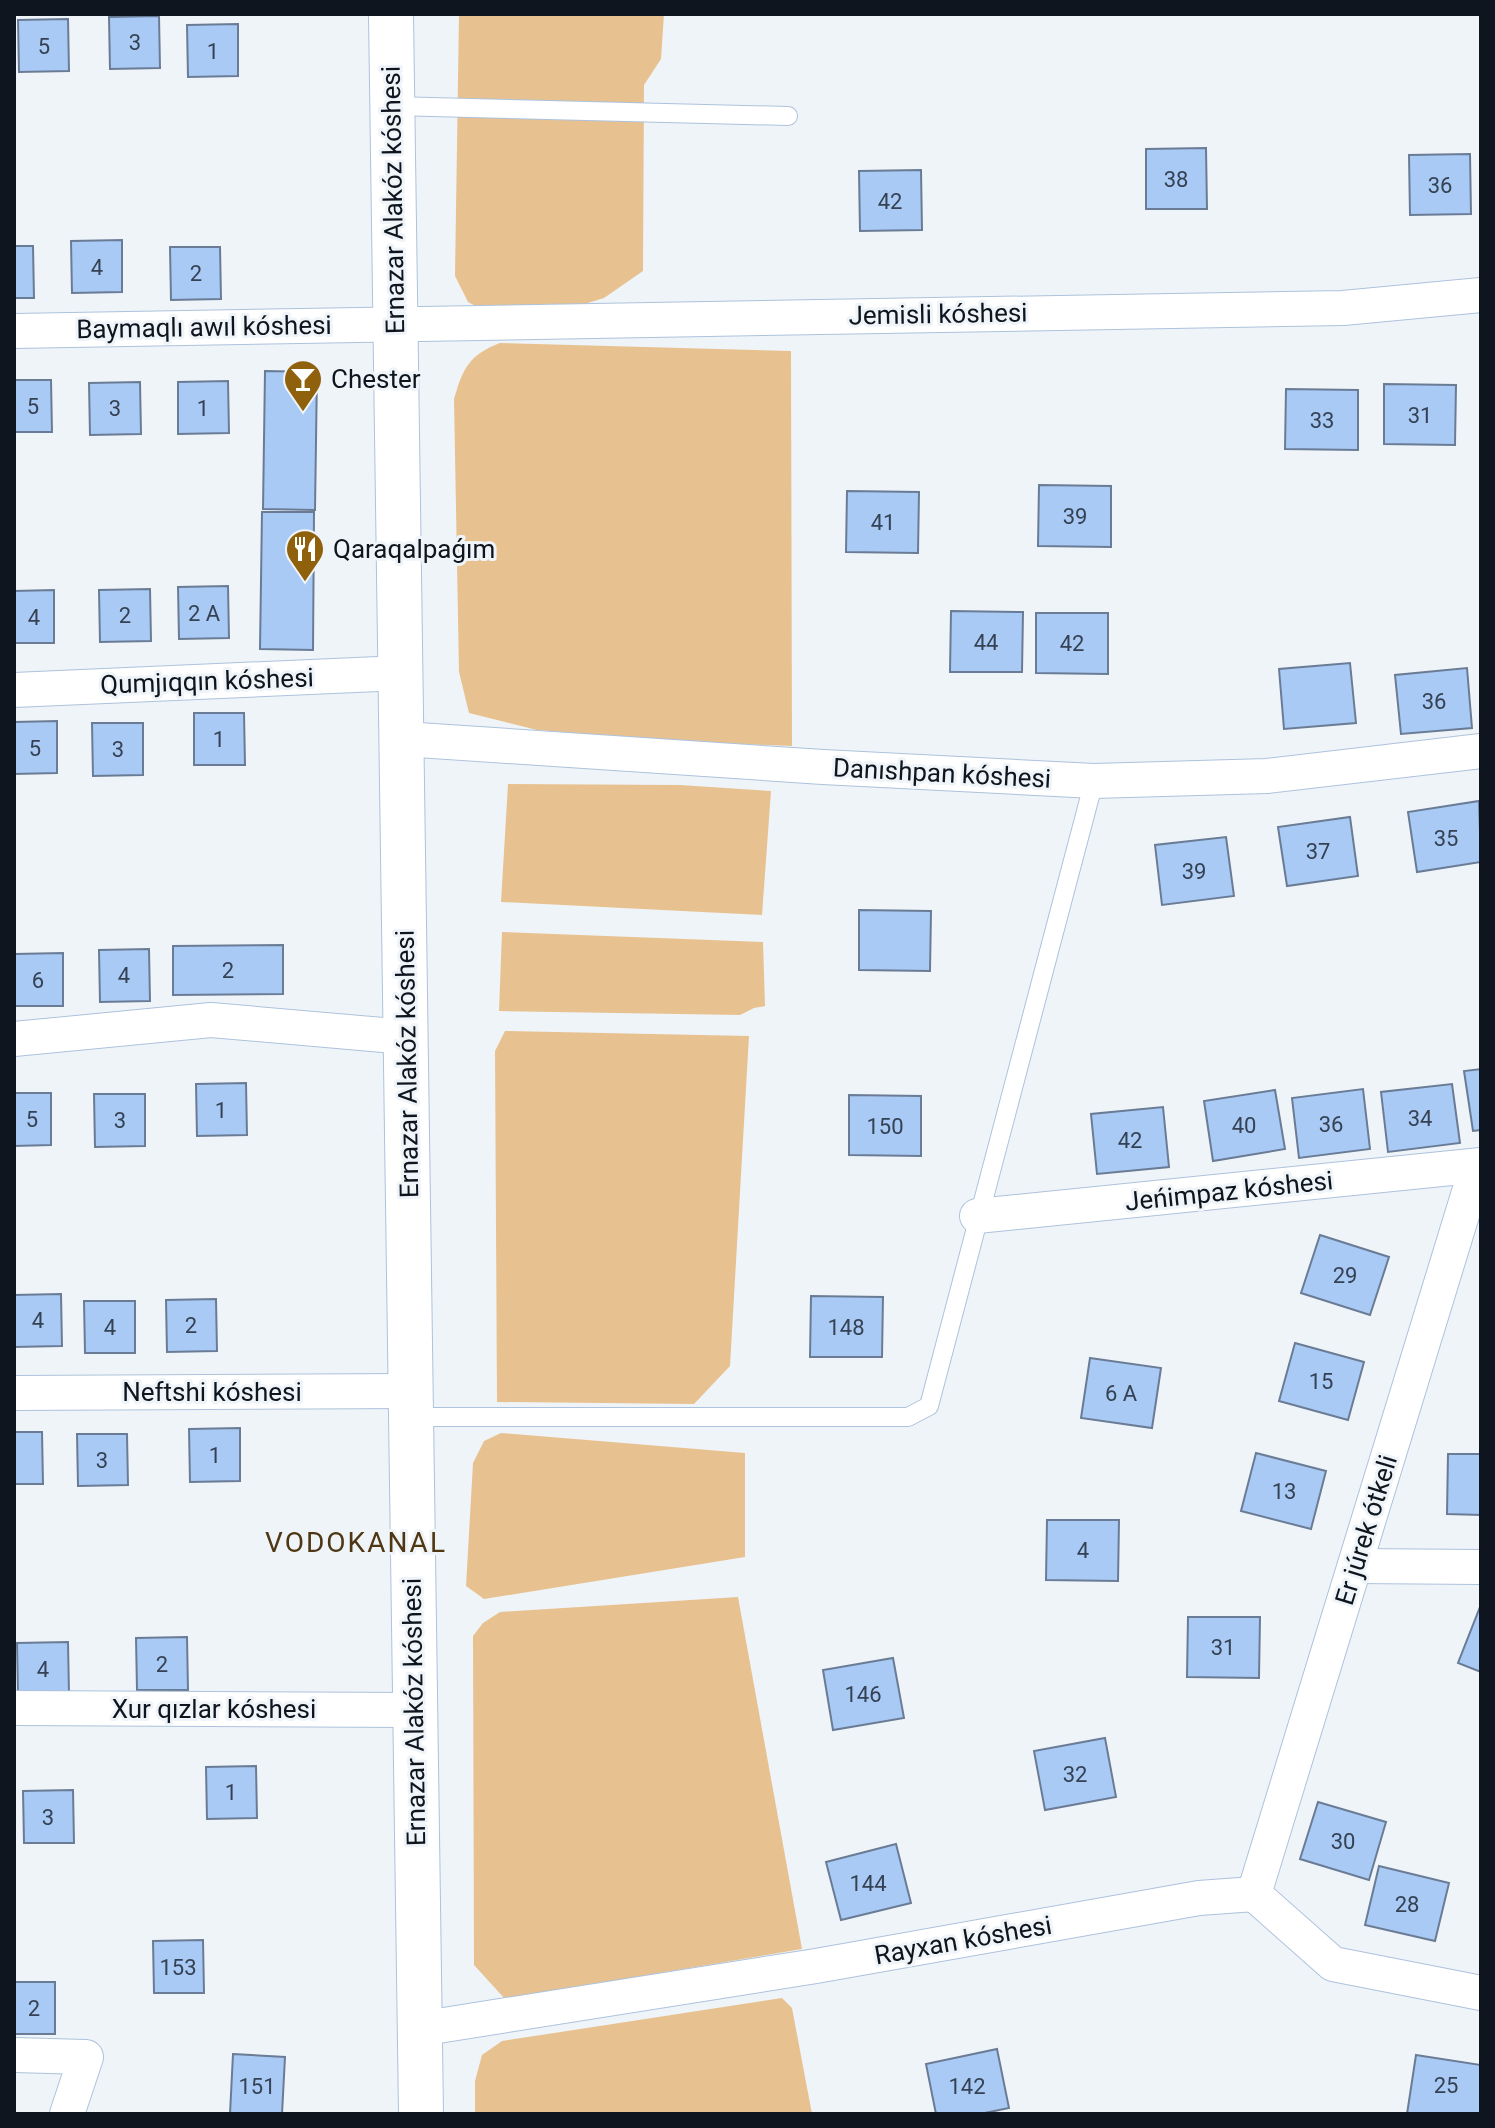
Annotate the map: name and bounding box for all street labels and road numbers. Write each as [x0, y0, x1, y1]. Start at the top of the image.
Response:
street label: Ernazar Alakóz kóshesi [376, 66, 410, 334]
street label: Jemisli kóshesi [848, 297, 1028, 331]
street label: Baymaqlı awıl kóshesi [76, 310, 332, 344]
street label: Qumjıqqın kóshesi [100, 662, 314, 700]
street label: Danıshpan kóshesi [832, 752, 1052, 794]
street label: Ernazar Alakóz kóshesi [390, 930, 424, 1198]
street label: Jeńimpaz kóshesi [1124, 1165, 1334, 1217]
street label: Neftshi kóshesi [122, 1377, 302, 1407]
street label: Er júrek ótkeli [1329, 1451, 1403, 1609]
street label: Ernazar Alakóz kóshesi [397, 1578, 431, 1846]
street label: Xur qızlar kóshesi [112, 1694, 316, 1724]
street label: Rayxan kóshesi [872, 1910, 1054, 1970]

